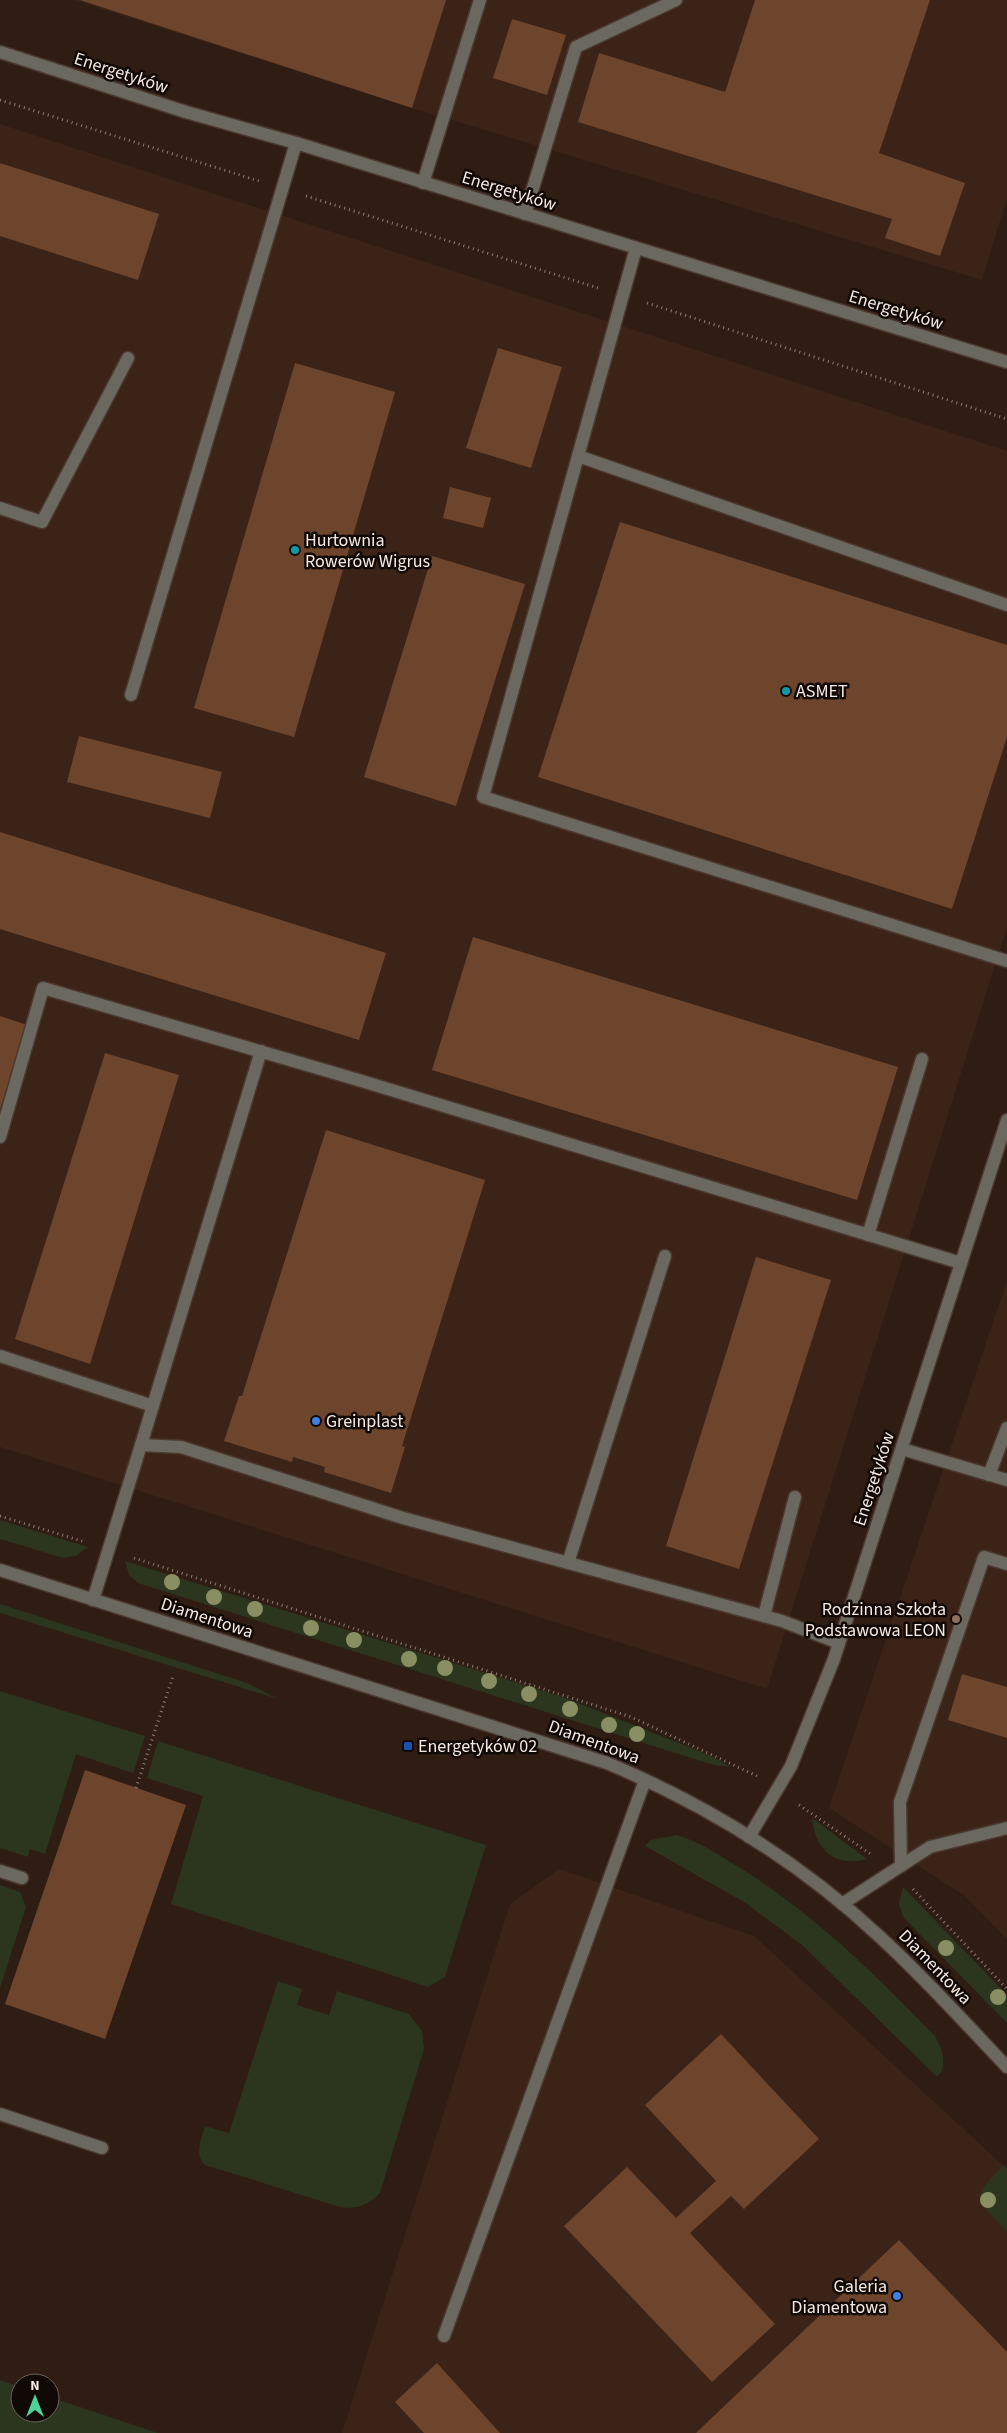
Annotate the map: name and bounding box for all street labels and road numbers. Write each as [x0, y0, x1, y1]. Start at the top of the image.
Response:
street label: Energetyków [71, 46, 171, 100]
street label: Energetyków [459, 165, 559, 217]
street label: Energetyków [846, 284, 946, 336]
street label: Energetyków [847, 1429, 901, 1529]
street label: Diamentowa [158, 1591, 256, 1645]
street label: Diamentowa [545, 1714, 643, 1770]
street label: Diamentowa [893, 1924, 977, 2010]

